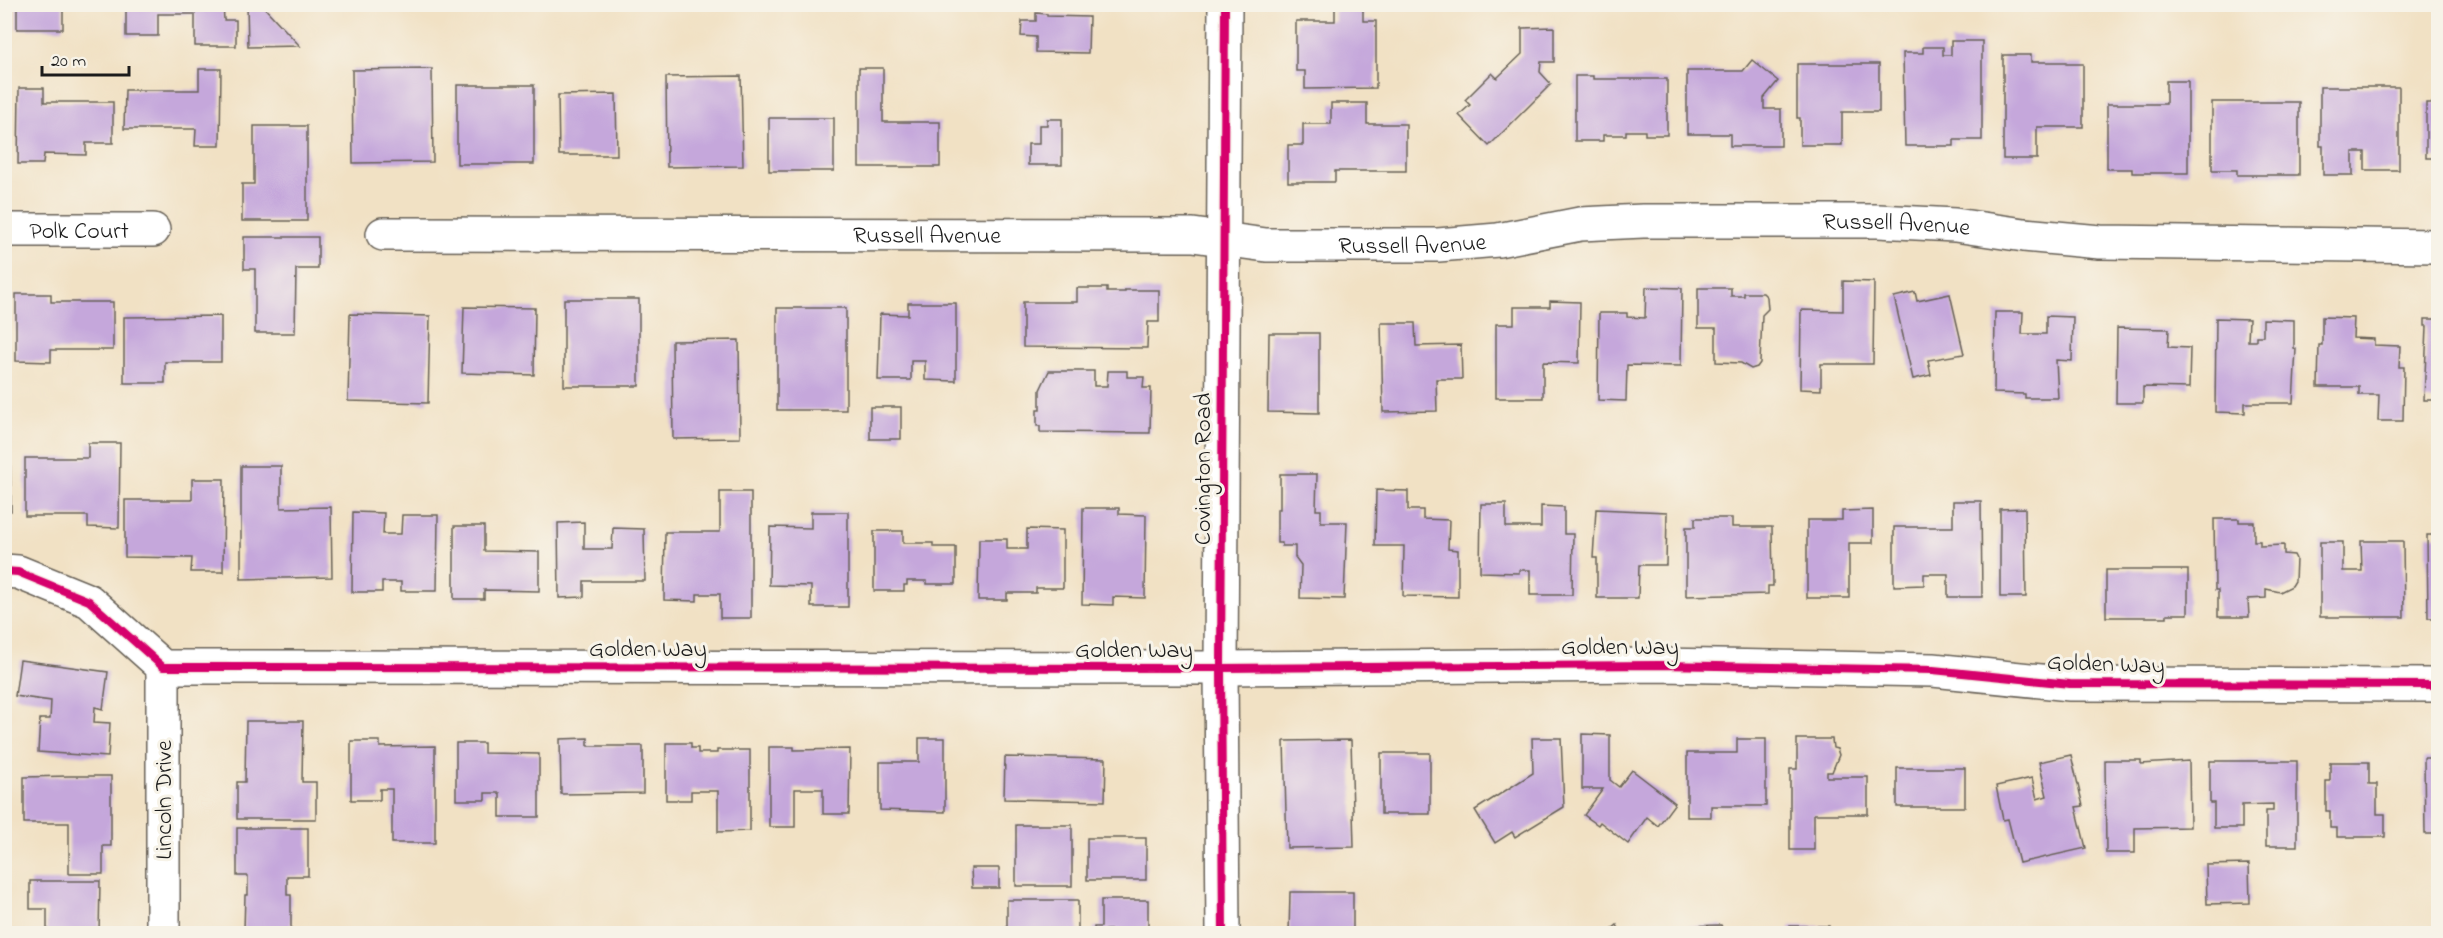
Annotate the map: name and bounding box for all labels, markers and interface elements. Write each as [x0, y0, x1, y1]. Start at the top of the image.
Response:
scale bar [42, 39, 129, 77]
text: 20 m [51, 49, 86, 75]
street label: Russell Avenue [1822, 206, 1973, 247]
street label: Polk Court [29, 215, 129, 250]
street label: Russell Avenue [853, 220, 1001, 255]
street label: Russell Avenue [1338, 226, 1488, 265]
street label: Covington Road [1187, 392, 1222, 545]
street label: Golden Way [1561, 631, 1679, 667]
street label: Golden Way [589, 633, 707, 669]
street label: Golden Way [1075, 634, 1193, 670]
street label: Golden Way [2046, 646, 2165, 686]
street label: Lincoln Drive [148, 740, 183, 860]

